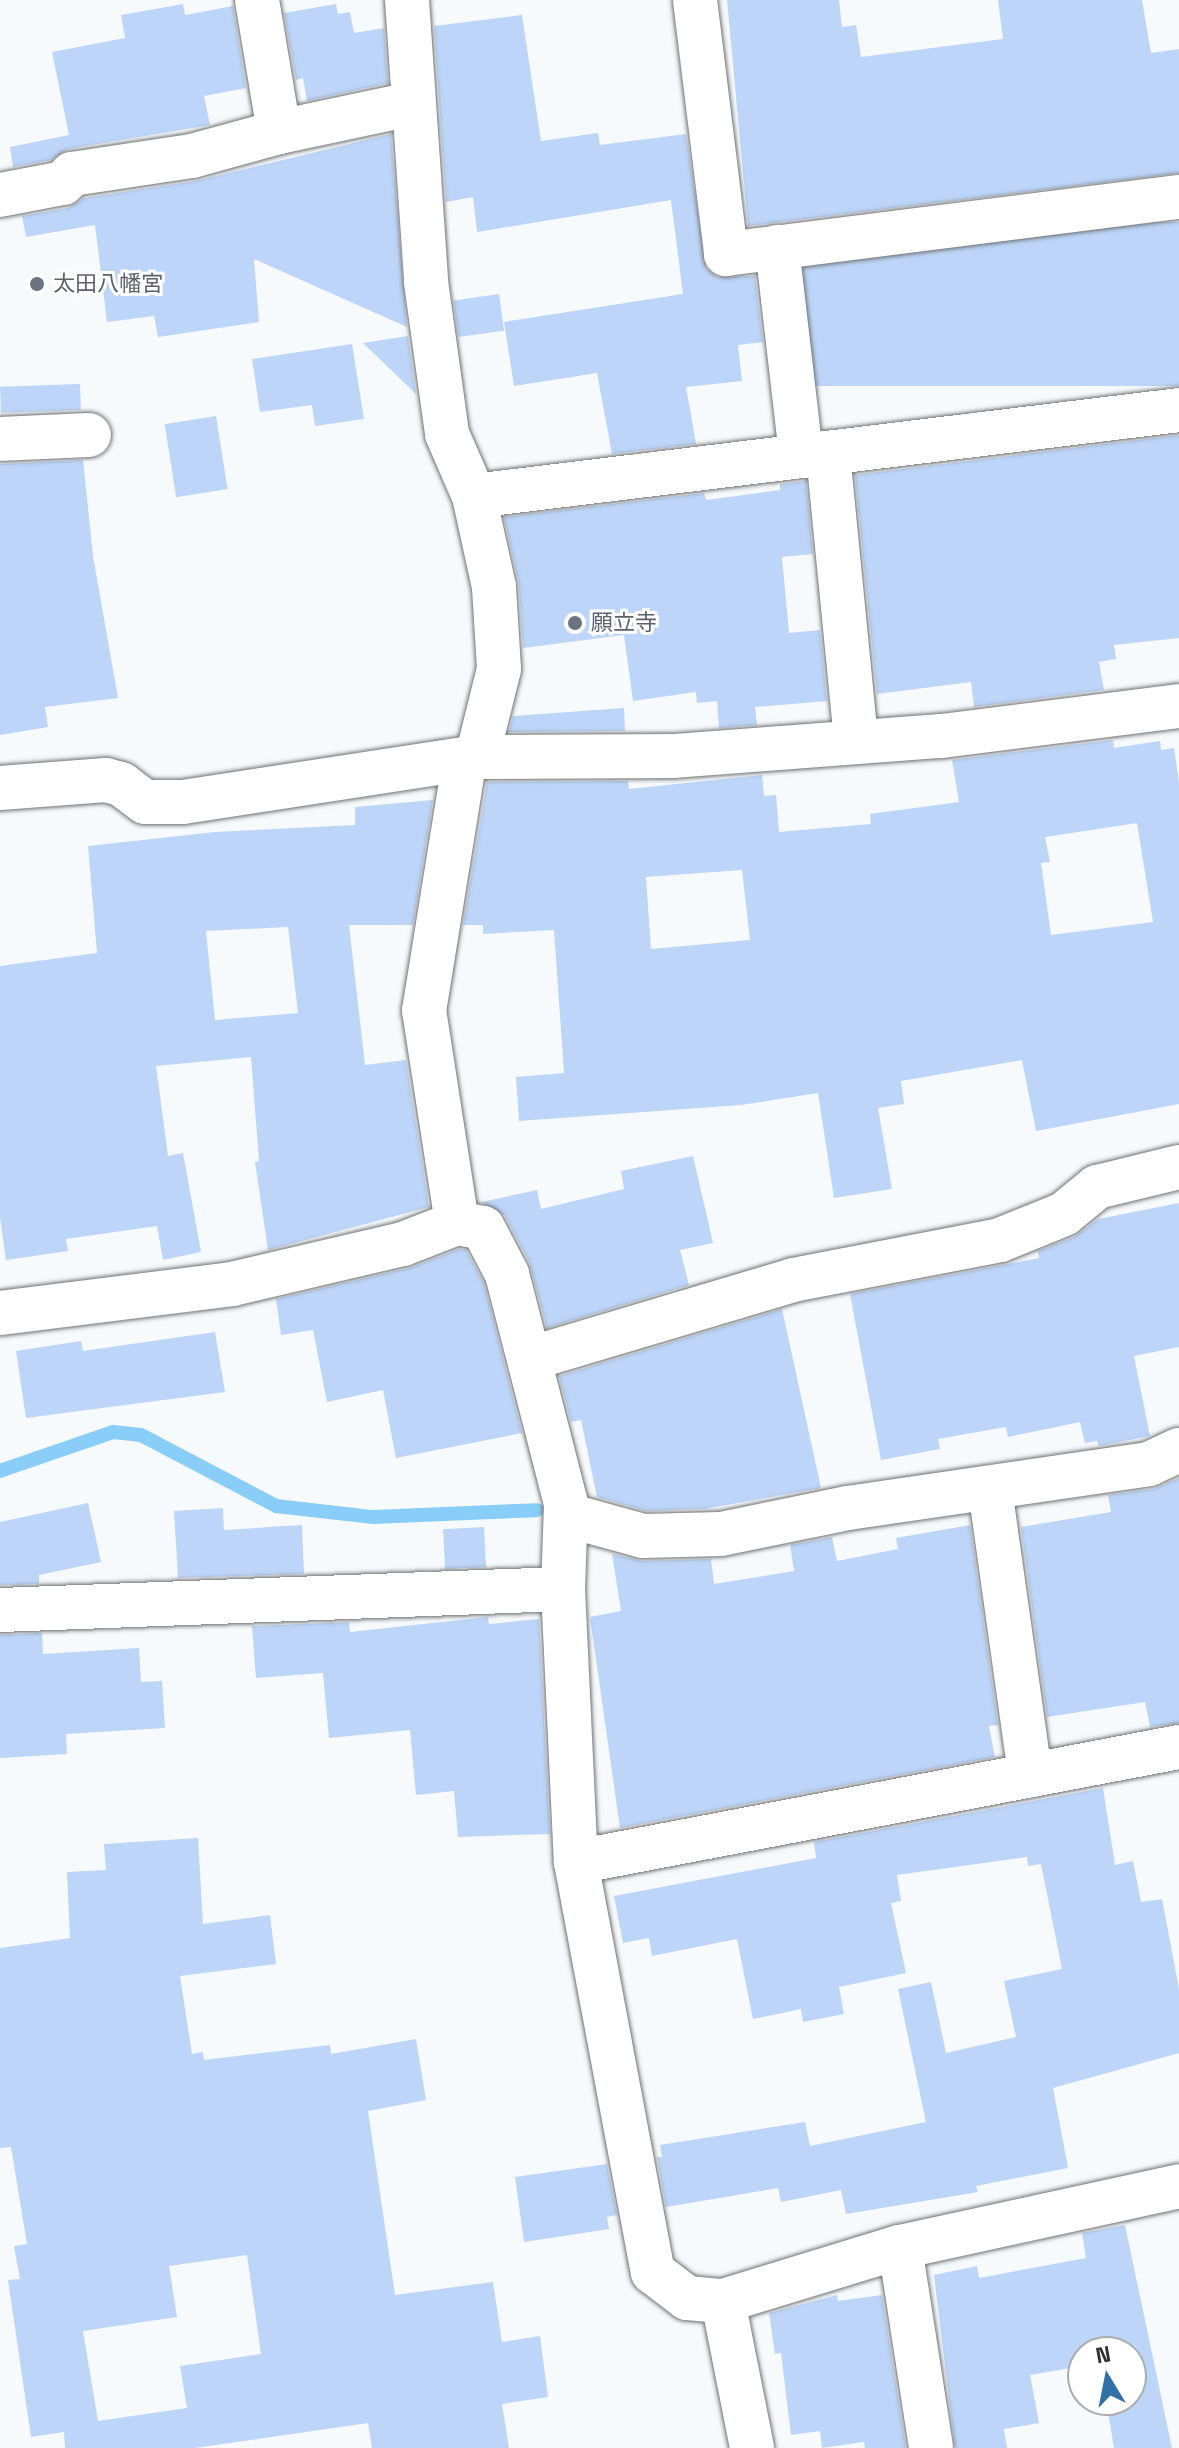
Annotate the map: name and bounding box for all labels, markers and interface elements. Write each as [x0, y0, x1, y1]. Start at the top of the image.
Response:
place label: 太田八幡宮 [53, 271, 163, 297]
marker: 太田八幡宮 [28, 275, 46, 293]
place label: 願立寺 [591, 610, 657, 636]
marker: 願立寺 [566, 614, 584, 632]
north arrow [1067, 2336, 1147, 2416]
text: N [1093, 2339, 1113, 2369]

